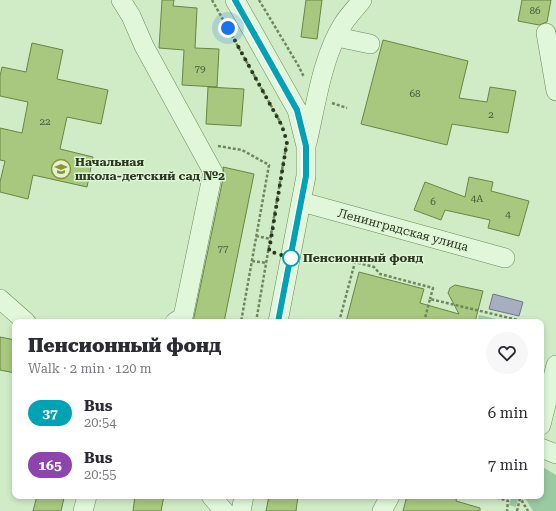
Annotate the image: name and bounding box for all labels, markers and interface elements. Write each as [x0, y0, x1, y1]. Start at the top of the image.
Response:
house number: 86 [529, 5, 541, 16]
your location [218, 18, 238, 38]
house number: 79 [194, 63, 206, 74]
house number: 68 [409, 88, 421, 99]
house number: 2 [488, 109, 494, 120]
house number: 22 [39, 116, 51, 127]
place label: Начальная школа-детский сад №2 [75, 155, 225, 183]
school or university icon: Начальная школа-детский сад №2 [50, 158, 72, 180]
house number: 4А [471, 193, 483, 204]
house number: 6 [430, 196, 436, 207]
street label: Ленинградская улица [336, 206, 470, 254]
house number: 4 [505, 209, 511, 220]
house number: 77 [217, 243, 229, 254]
marker: Пенсионный фонд [282, 249, 300, 267]
place label: Пенсионный фонд [303, 251, 423, 265]
button: heart [486, 332, 528, 374]
text: Пенсионный фонд [28, 334, 221, 357]
text: Walk · 2 min · 120 m [28, 361, 152, 376]
text: Bus [84, 397, 112, 415]
text: 6 min [488, 404, 528, 422]
text: 37 [42, 405, 58, 421]
text: 20:54 [84, 415, 116, 430]
text: Bus [84, 449, 112, 467]
text: 7 min [488, 456, 528, 474]
text: 165 [38, 457, 62, 473]
text: 20:55 [84, 467, 116, 482]

